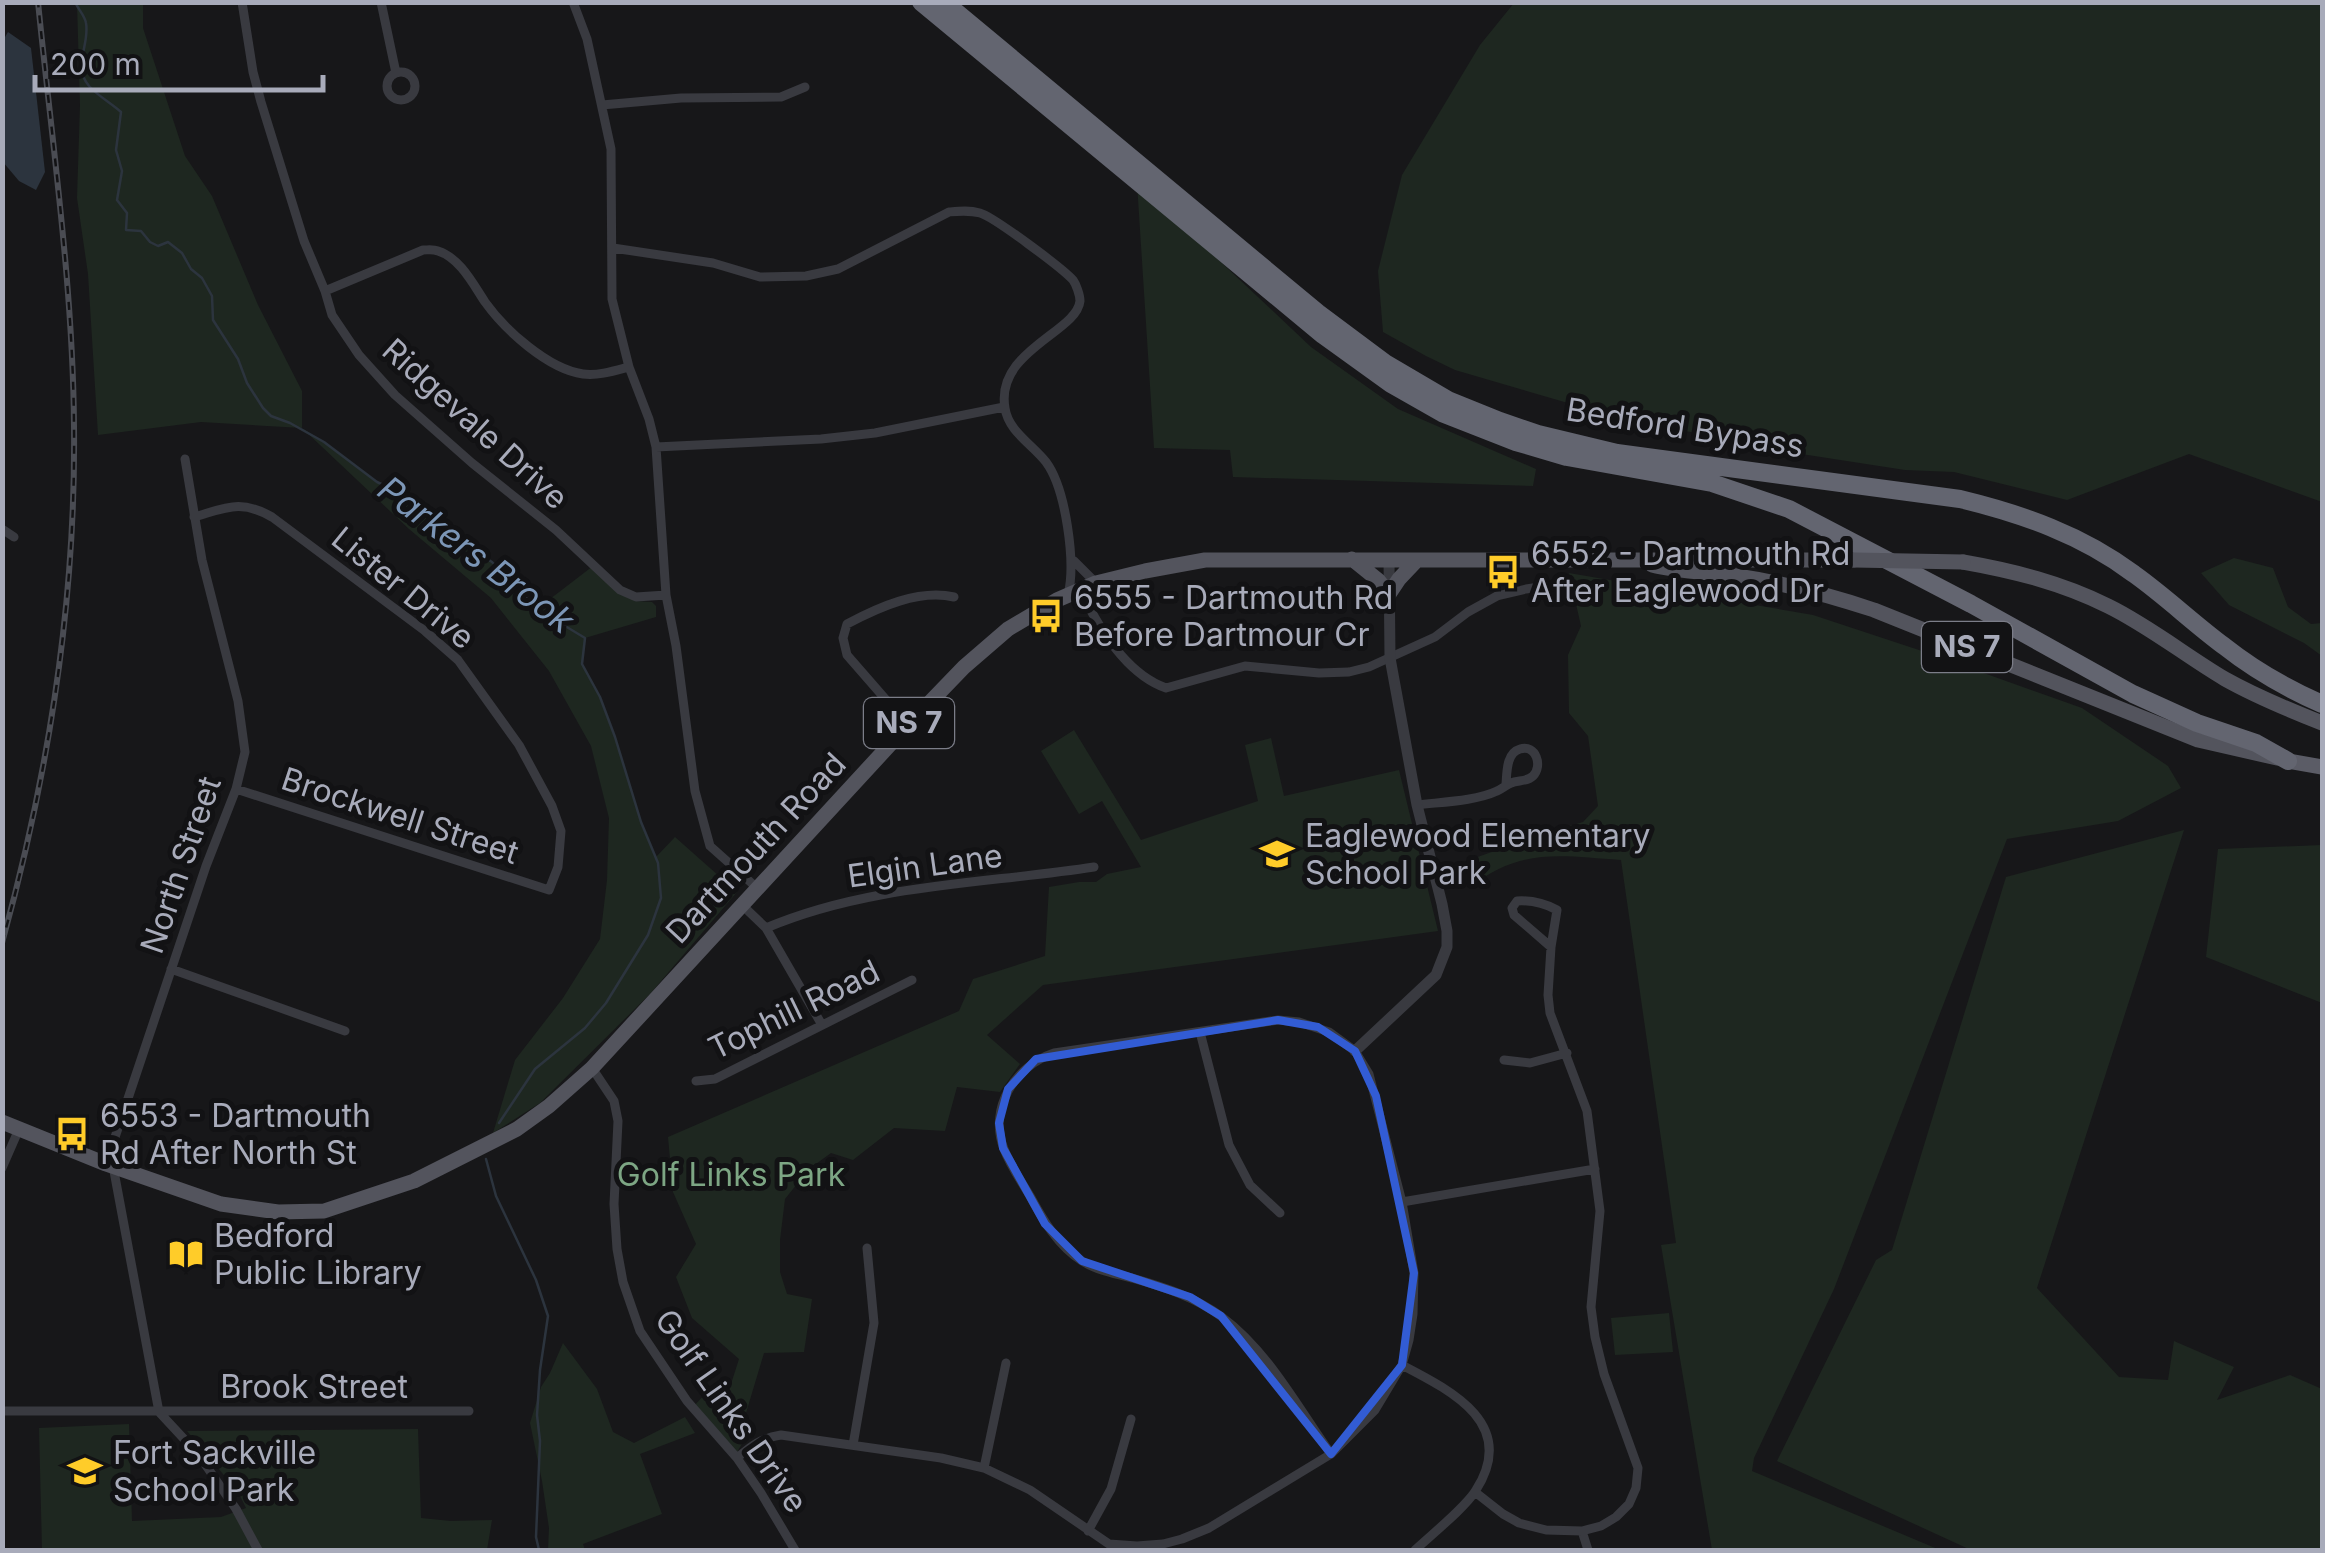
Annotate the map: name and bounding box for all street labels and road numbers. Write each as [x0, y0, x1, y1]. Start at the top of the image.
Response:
street label: Ridgevale Drive [375, 330, 576, 517]
street label: Bedford Bypass [1564, 389, 1807, 466]
street label: Lister Drive [324, 518, 482, 657]
road number: NS 7 [1922, 622, 2012, 672]
road number: NS 7 [864, 698, 954, 748]
street label: Dartmouth Road [658, 744, 854, 951]
street label: Brockwell Street [277, 759, 523, 872]
street label: North Street [132, 771, 229, 958]
street label: Elgin Lane [845, 835, 1005, 896]
street label: Tophill Road [702, 951, 886, 1068]
street label: Golf Links Drive [647, 1302, 816, 1520]
street label: Brook Street [220, 1367, 408, 1406]

